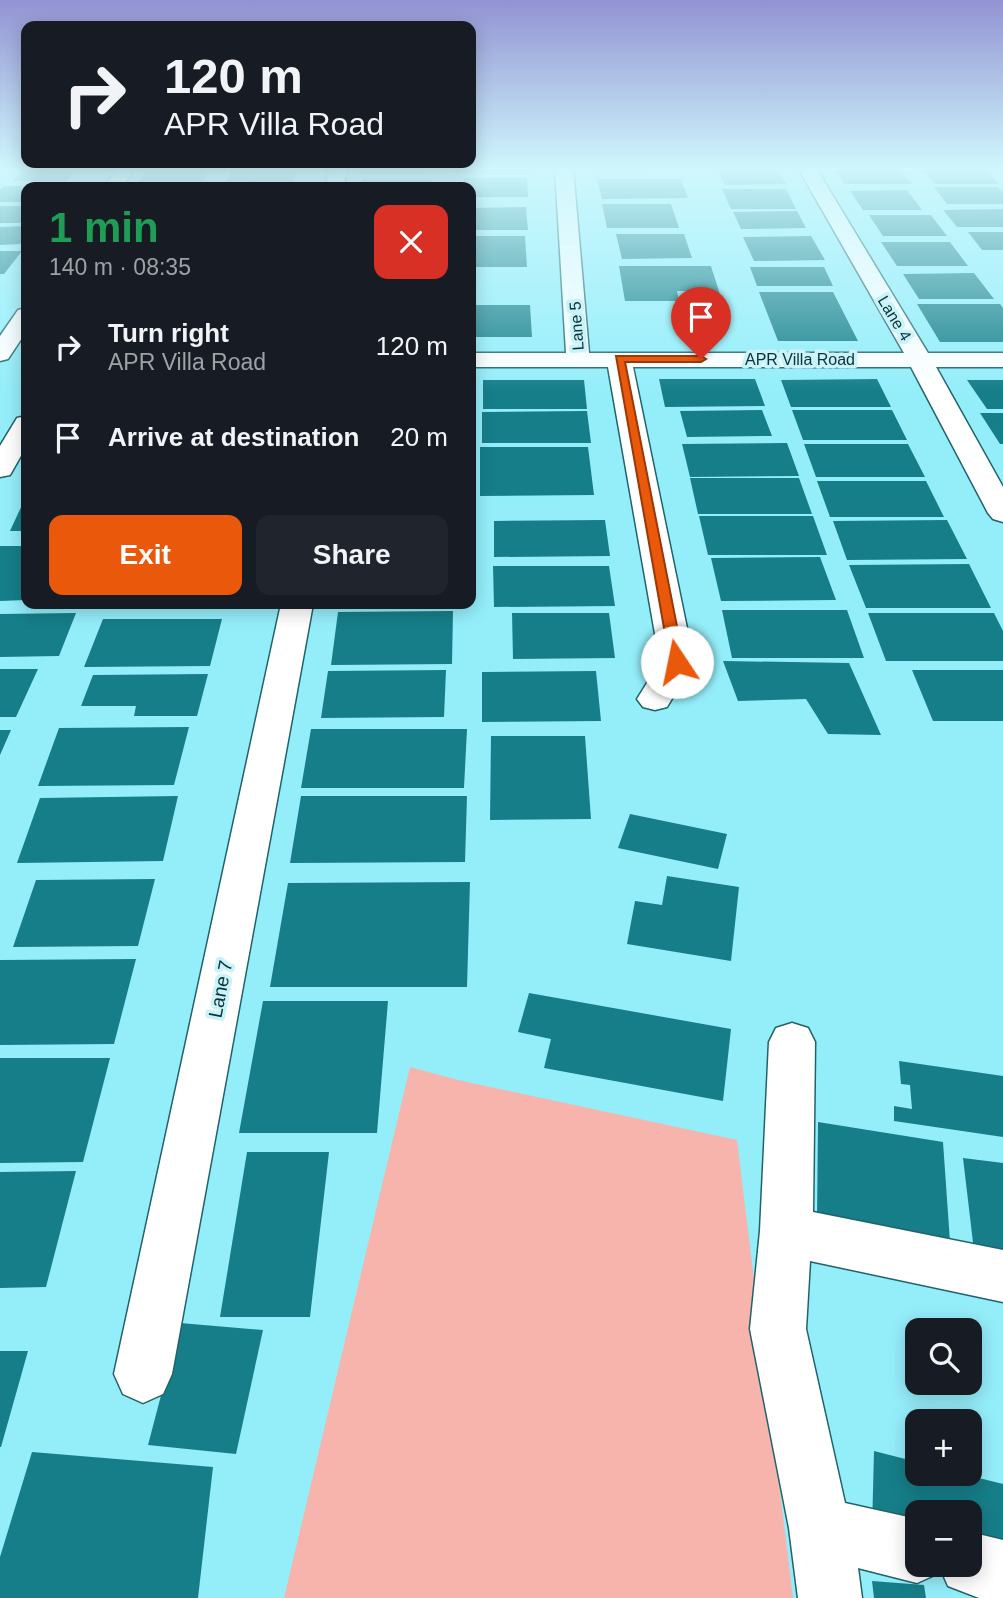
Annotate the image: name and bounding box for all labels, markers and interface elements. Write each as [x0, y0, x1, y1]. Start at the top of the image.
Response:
icon: right [49, 49, 140, 140]
text: 120 m [164, 49, 303, 103]
text: APR Villa Road [164, 106, 384, 142]
text: 1 min [49, 204, 159, 251]
button: close [374, 205, 448, 279]
text: 140 m · 08:35 [49, 254, 191, 280]
pin [671, 287, 731, 359]
street label: Lane 4 [875, 293, 915, 344]
icon: arrive [682, 298, 720, 336]
street label: Lane 5 [566, 301, 587, 351]
text: Turn right [108, 318, 229, 348]
icon: right [49, 328, 87, 366]
text: 120 m [376, 331, 448, 361]
text: APR Villa Road [108, 349, 266, 375]
street label: APR Villa Road [745, 351, 855, 368]
icon: arrive [49, 419, 87, 457]
text: Arrive at destination [108, 422, 359, 452]
text: 20 m [390, 422, 448, 452]
button: Exit [49, 515, 242, 595]
button: Share [256, 515, 448, 595]
position arrow [640, 625, 714, 699]
street label: Lane 7 [205, 959, 236, 1020]
map controls [905, 1318, 982, 1577]
button: search [905, 1318, 982, 1395]
button: + [905, 1409, 982, 1486]
button: − [905, 1500, 982, 1577]

